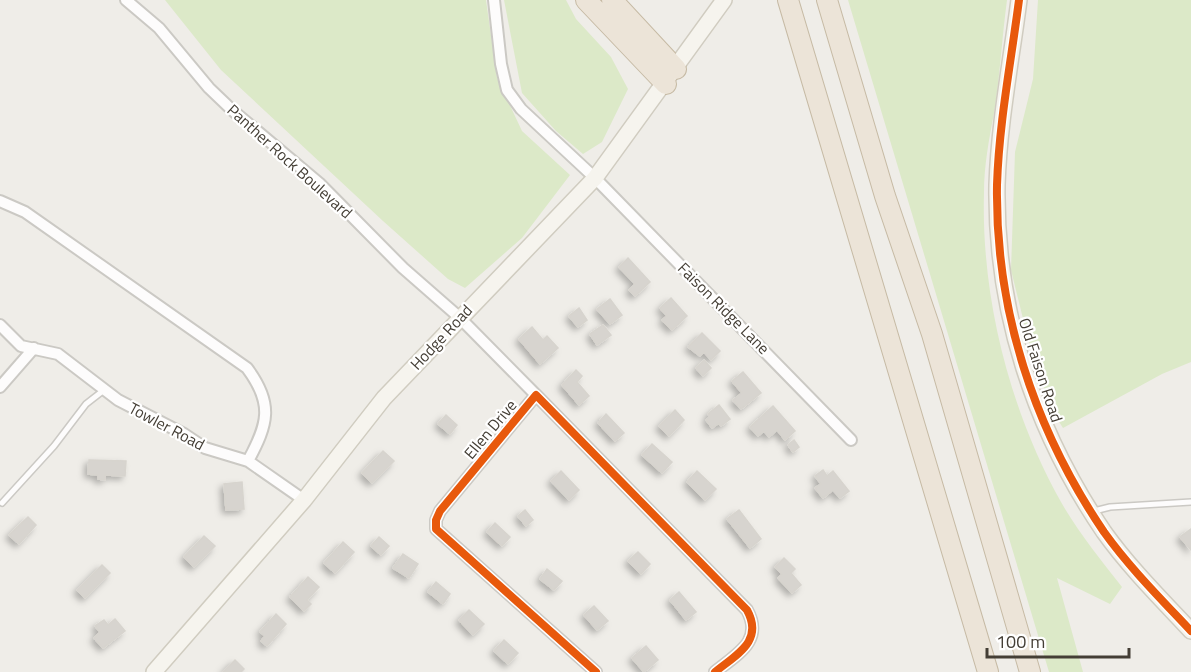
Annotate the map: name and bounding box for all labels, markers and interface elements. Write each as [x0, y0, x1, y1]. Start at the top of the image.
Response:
street label: Panther Rock Boulevard [222, 98, 358, 224]
street label: Faison Ridge Lane [673, 257, 775, 359]
street label: Hodge Road [404, 299, 478, 375]
street label: Old Faison Road [1013, 315, 1069, 425]
street label: Ellen Drive [458, 394, 522, 464]
street label: Towler Road [125, 396, 209, 456]
scale bar [987, 621, 1130, 659]
text: 100 m [996, 628, 1045, 655]

